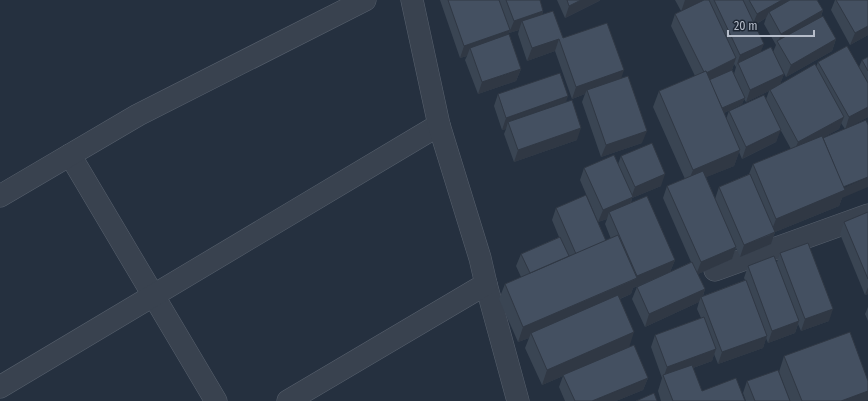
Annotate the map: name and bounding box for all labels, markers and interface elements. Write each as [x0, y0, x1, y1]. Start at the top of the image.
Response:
scale bar [728, 12, 814, 38]
text: 20 m [734, 19, 758, 33]

